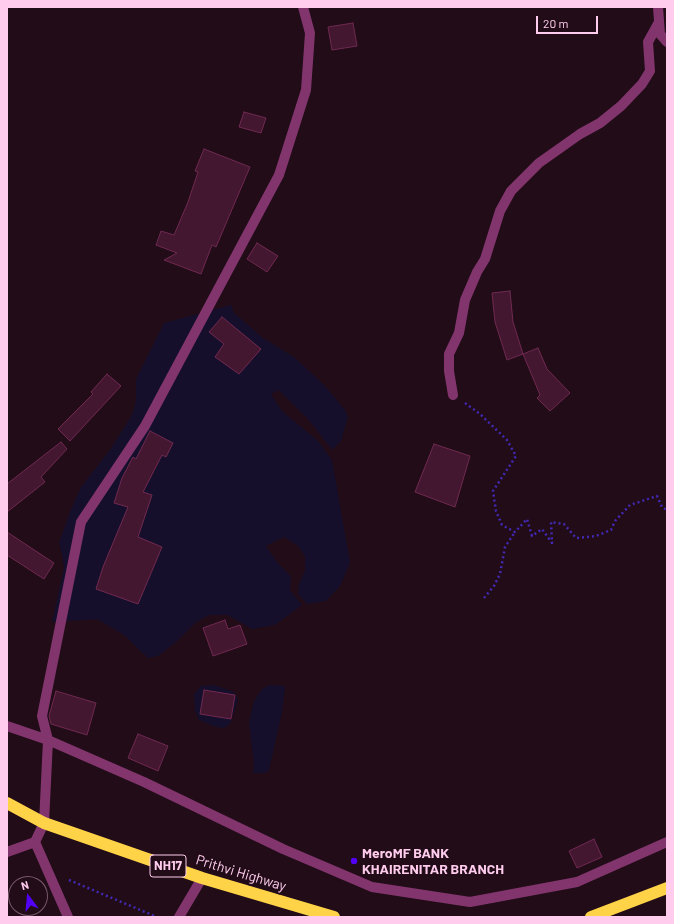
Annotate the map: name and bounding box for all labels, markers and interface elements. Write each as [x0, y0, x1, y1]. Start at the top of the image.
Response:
scale bar [538, 8, 600, 34]
text: 20 m [543, 16, 569, 30]
place label: MeroMF BANK KHAIRENITAR BRANCH [362, 845, 504, 878]
street label: Prithvi Highway [194, 851, 288, 895]
road number: NH17 [150, 855, 186, 877]
marker: MeroMF BANK KHAIRENITAR BRANCH [349, 856, 359, 866]
north arrow [8, 876, 48, 916]
text: N [20, 878, 30, 892]

